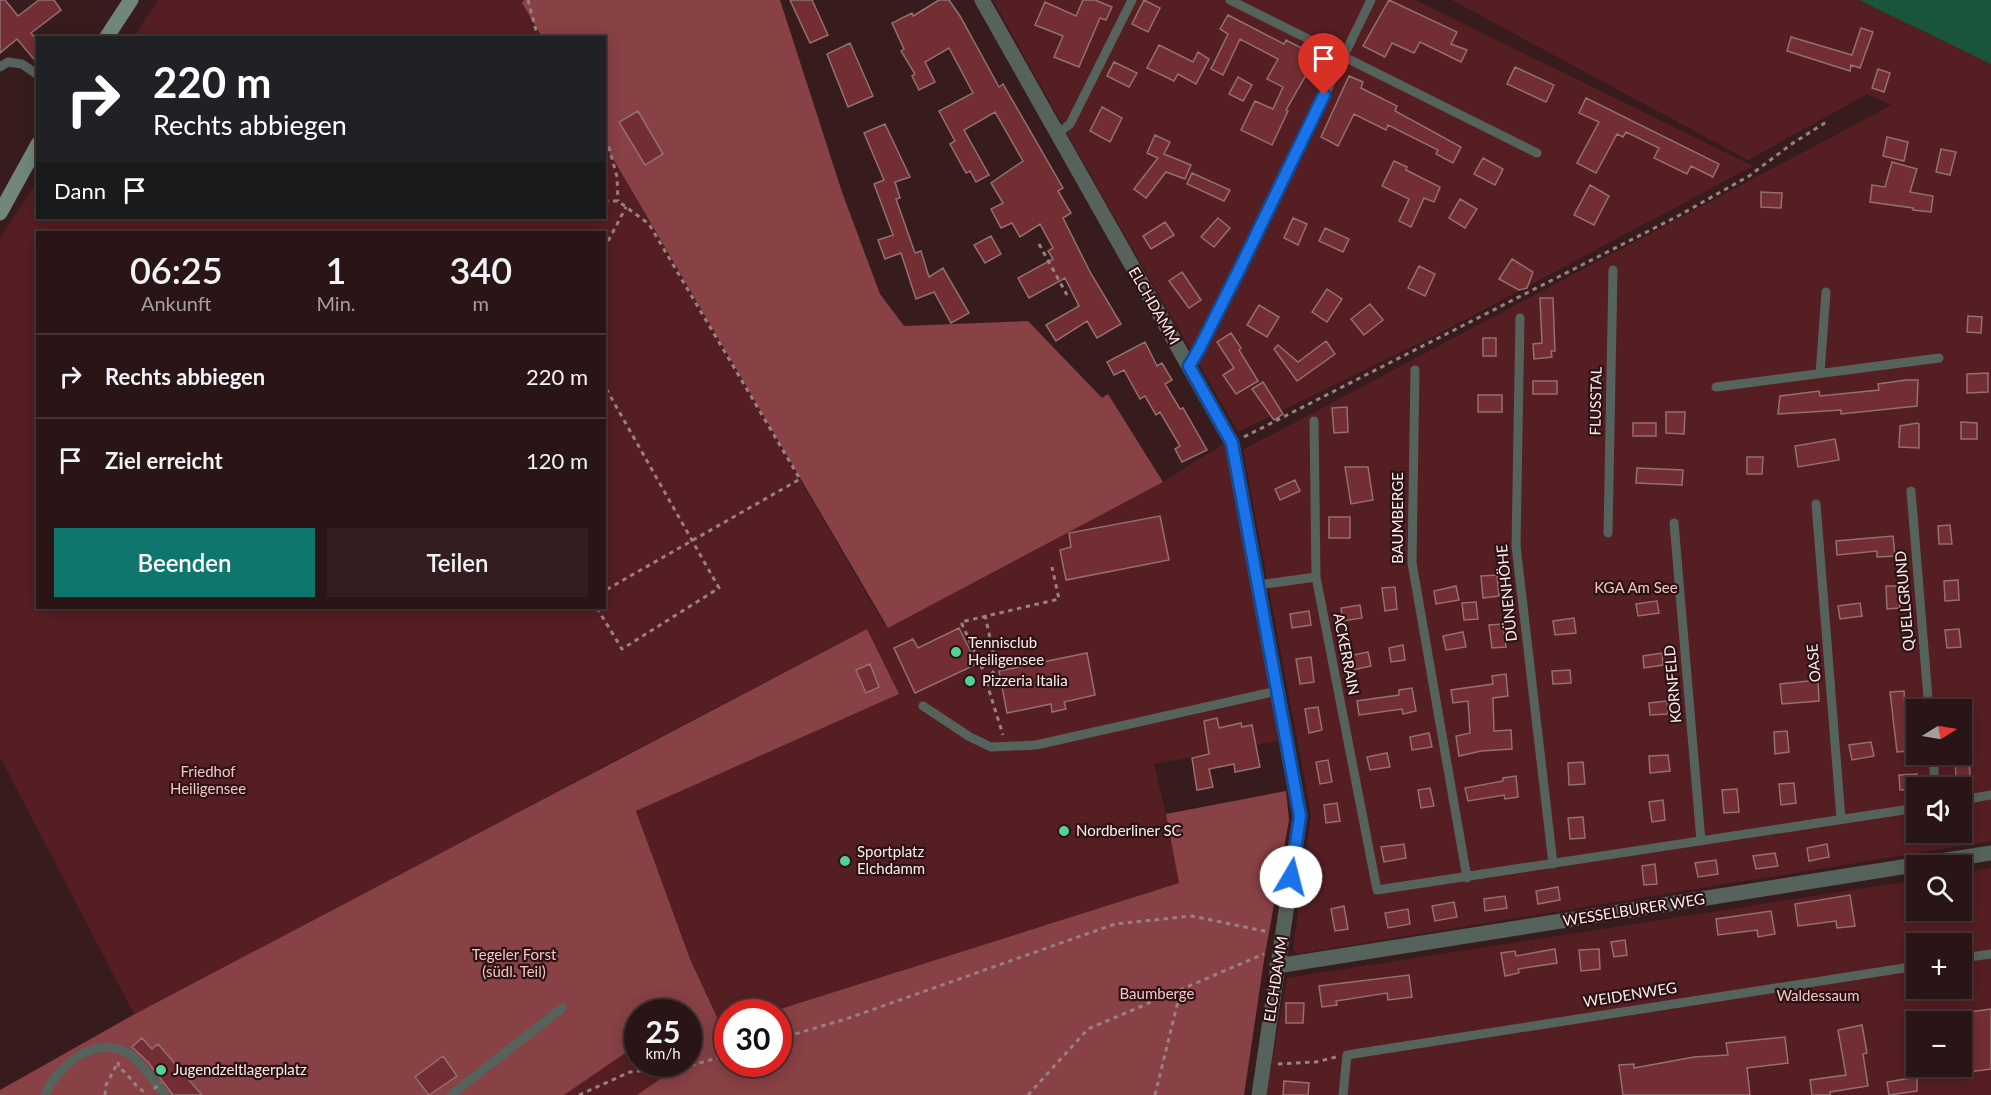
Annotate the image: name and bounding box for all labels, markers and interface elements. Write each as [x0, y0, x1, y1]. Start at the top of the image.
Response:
pin [1298, 33, 1349, 95]
icon: arrive [1307, 42, 1340, 75]
text: 220 m [153, 57, 271, 107]
icon: right [54, 60, 132, 138]
text: Rechts abbiegen [153, 108, 347, 141]
icon: arrive [118, 174, 151, 207]
text: Dann [54, 177, 106, 204]
text: 06:25 [130, 248, 223, 292]
text: 1 [326, 248, 346, 292]
text: 340 [449, 248, 512, 292]
street label: ELCHDAMM [1125, 264, 1184, 347]
text: Ankunft [141, 291, 212, 315]
text: Min. [316, 291, 356, 315]
text: m [473, 291, 489, 315]
icon: right [54, 360, 87, 393]
text: Rechts abbiegen [105, 363, 265, 390]
text: 220 m [526, 363, 588, 390]
street label: FLUSSTAL [1585, 366, 1605, 436]
icon: arrive [54, 444, 87, 477]
text: Ziel erreicht [105, 447, 223, 474]
text: 120 m [526, 447, 588, 474]
street label: BAUMBERGE [1388, 472, 1406, 564]
button: Beenden [54, 528, 315, 597]
button: Teilen [327, 528, 588, 597]
street label: DÜNENHÖHE [1492, 544, 1520, 643]
street label: QUELLGRUND [1891, 550, 1917, 652]
park label: KGA Am See [1594, 578, 1678, 596]
street label: ACKERRAIN [1330, 611, 1364, 696]
place label: Tennisclub Heiligensee [968, 633, 1044, 668]
street label: OASE [1802, 643, 1824, 683]
street label: KORNFELD [1660, 644, 1684, 724]
marker: Tennisclub Heiligensee [949, 645, 963, 659]
place label: Pizzeria Italia [982, 671, 1068, 689]
marker: Pizzeria Italia [963, 674, 977, 688]
north arrow [1906, 699, 1972, 765]
map controls [1906, 699, 1972, 1077]
park label: Friedhof Heiligensee [170, 762, 246, 797]
button: sound [1906, 777, 1972, 843]
place label: Nordberliner SC [1076, 821, 1182, 839]
marker: Nordberliner SC [1057, 824, 1071, 838]
place label: Sportplatz Elchdamm [857, 842, 925, 877]
position arrow [1259, 845, 1323, 909]
marker: Sportplatz Elchdamm [838, 854, 852, 868]
button: search [1906, 855, 1972, 921]
street label: WESSELBURER WEG [1562, 889, 1706, 929]
button: + [1906, 933, 1972, 999]
street label: ELCHDAMM [1259, 935, 1291, 1023]
park label: Tegeler Forst (südl. Teil) [472, 945, 557, 980]
street label: WEIDENWEG [1582, 978, 1678, 1010]
park label: Baumberge [1120, 984, 1195, 1002]
park label: Waldessaum [1776, 986, 1860, 1004]
speed limit sign: 30 [714, 999, 792, 1077]
button: − [1906, 1011, 1972, 1077]
text: 25 [646, 1013, 680, 1049]
text: km/h [645, 1044, 681, 1062]
place label: Jugendzeltlagerplatz [173, 1060, 307, 1078]
marker: Jugendzeltlagerplatz [154, 1063, 168, 1077]

